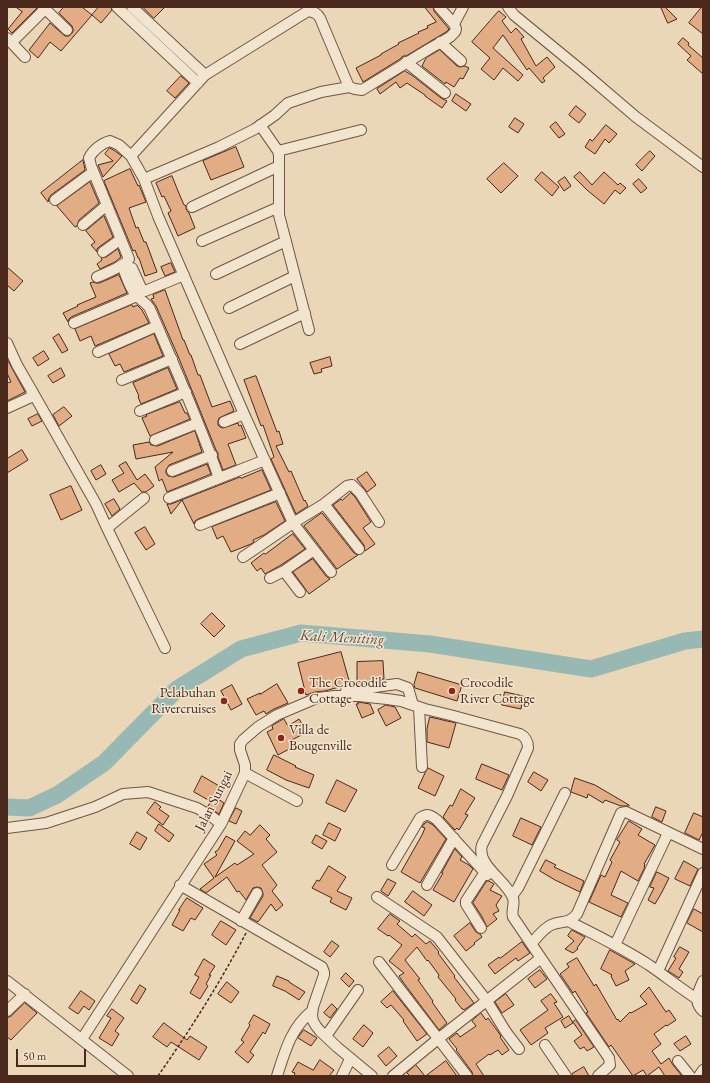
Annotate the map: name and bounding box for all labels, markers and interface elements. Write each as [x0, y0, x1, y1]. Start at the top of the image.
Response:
water label: Kali Meniting [299, 627, 385, 649]
place label: The Crocodile Cottage [309, 675, 387, 708]
place label: Crocodile River Cottage [460, 675, 535, 708]
place label: Pelabuhan Rivercruises [151, 685, 216, 718]
marker: The Crocodile Cottage [296, 686, 306, 696]
marker: Crocodile River Cottage [447, 686, 457, 696]
marker: Pelabuhan Rivercruises [219, 696, 229, 706]
place label: Villa de Bougenville [289, 722, 352, 754]
marker: Villa de Bougenville [276, 733, 286, 743]
street label: Jalan Sungai [192, 768, 236, 834]
scale bar [18, 1041, 88, 1067]
text: 50 m [23, 1048, 46, 1064]

